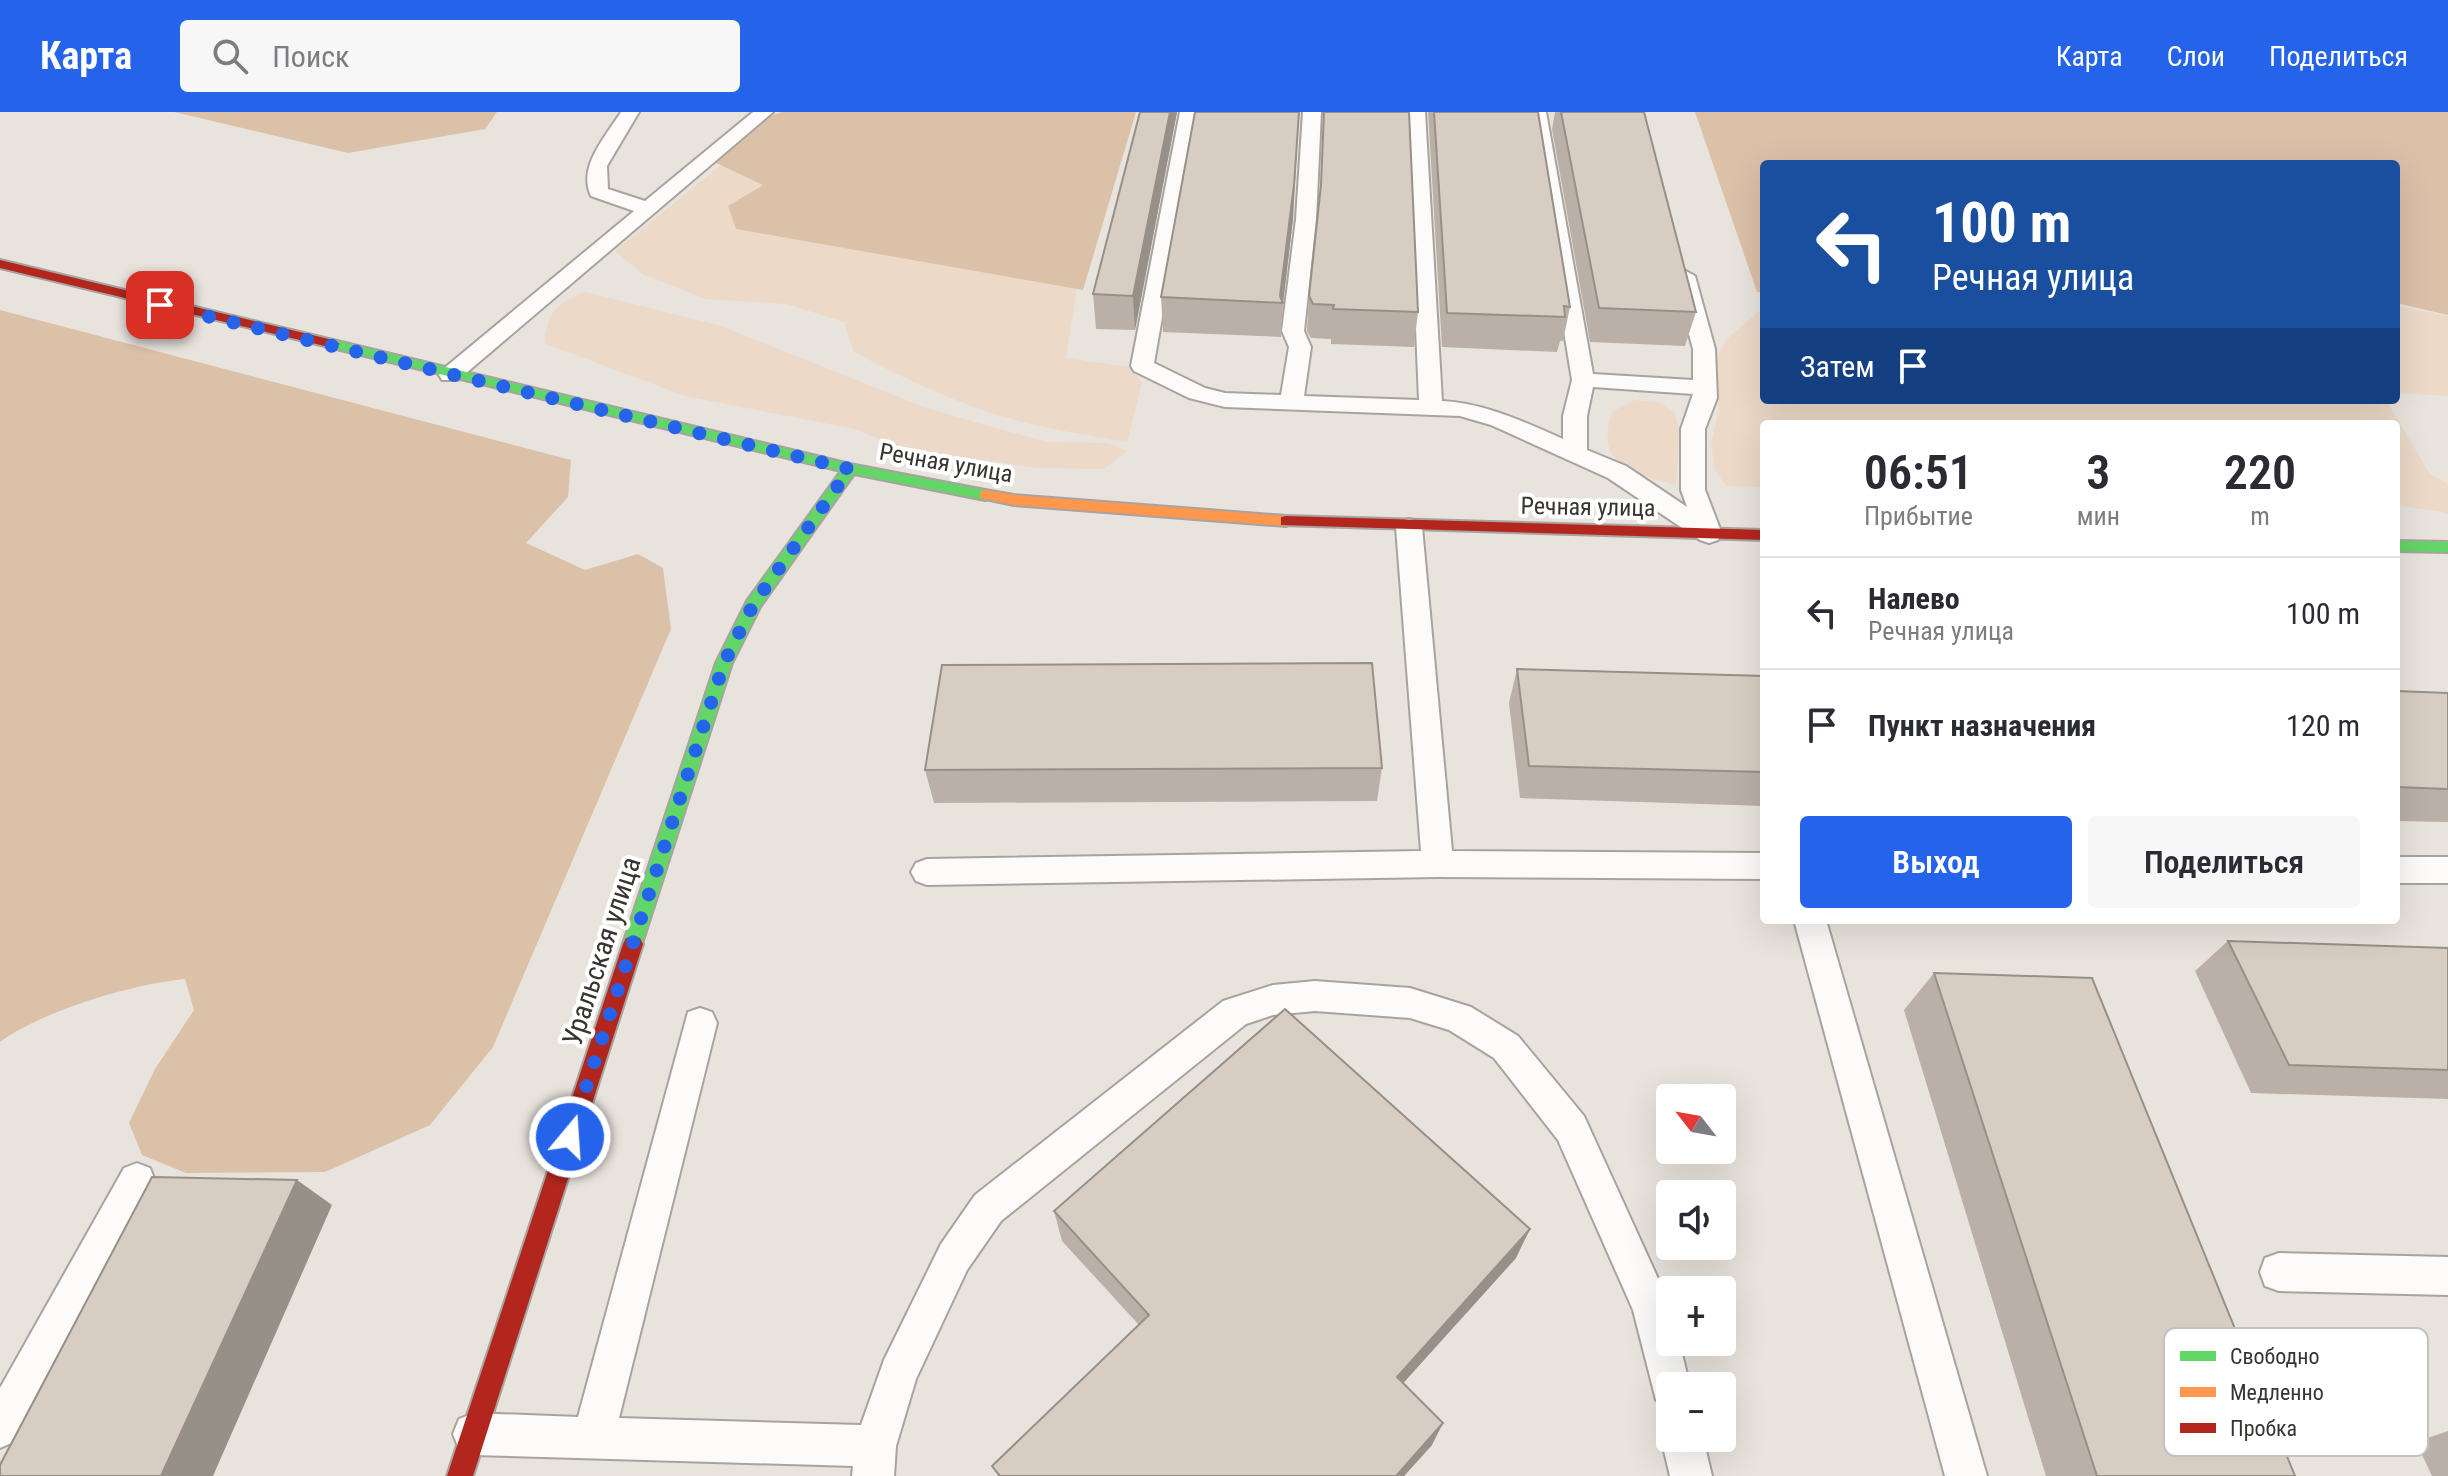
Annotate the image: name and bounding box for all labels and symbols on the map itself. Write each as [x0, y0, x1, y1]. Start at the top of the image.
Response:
pin [126, 271, 194, 339]
street label: Речная улица [877, 438, 1015, 488]
street label: Речная улица [1520, 492, 1656, 522]
street label: Уральская улица [555, 853, 648, 1050]
north arrow [1656, 1084, 1736, 1164]
position arrow [528, 1095, 612, 1179]
legend [2164, 1328, 2428, 1456]
text: Свободно [2230, 1344, 2320, 1369]
text: Медленно [2230, 1380, 2324, 1405]
text: Пробка [2230, 1416, 2297, 1441]

